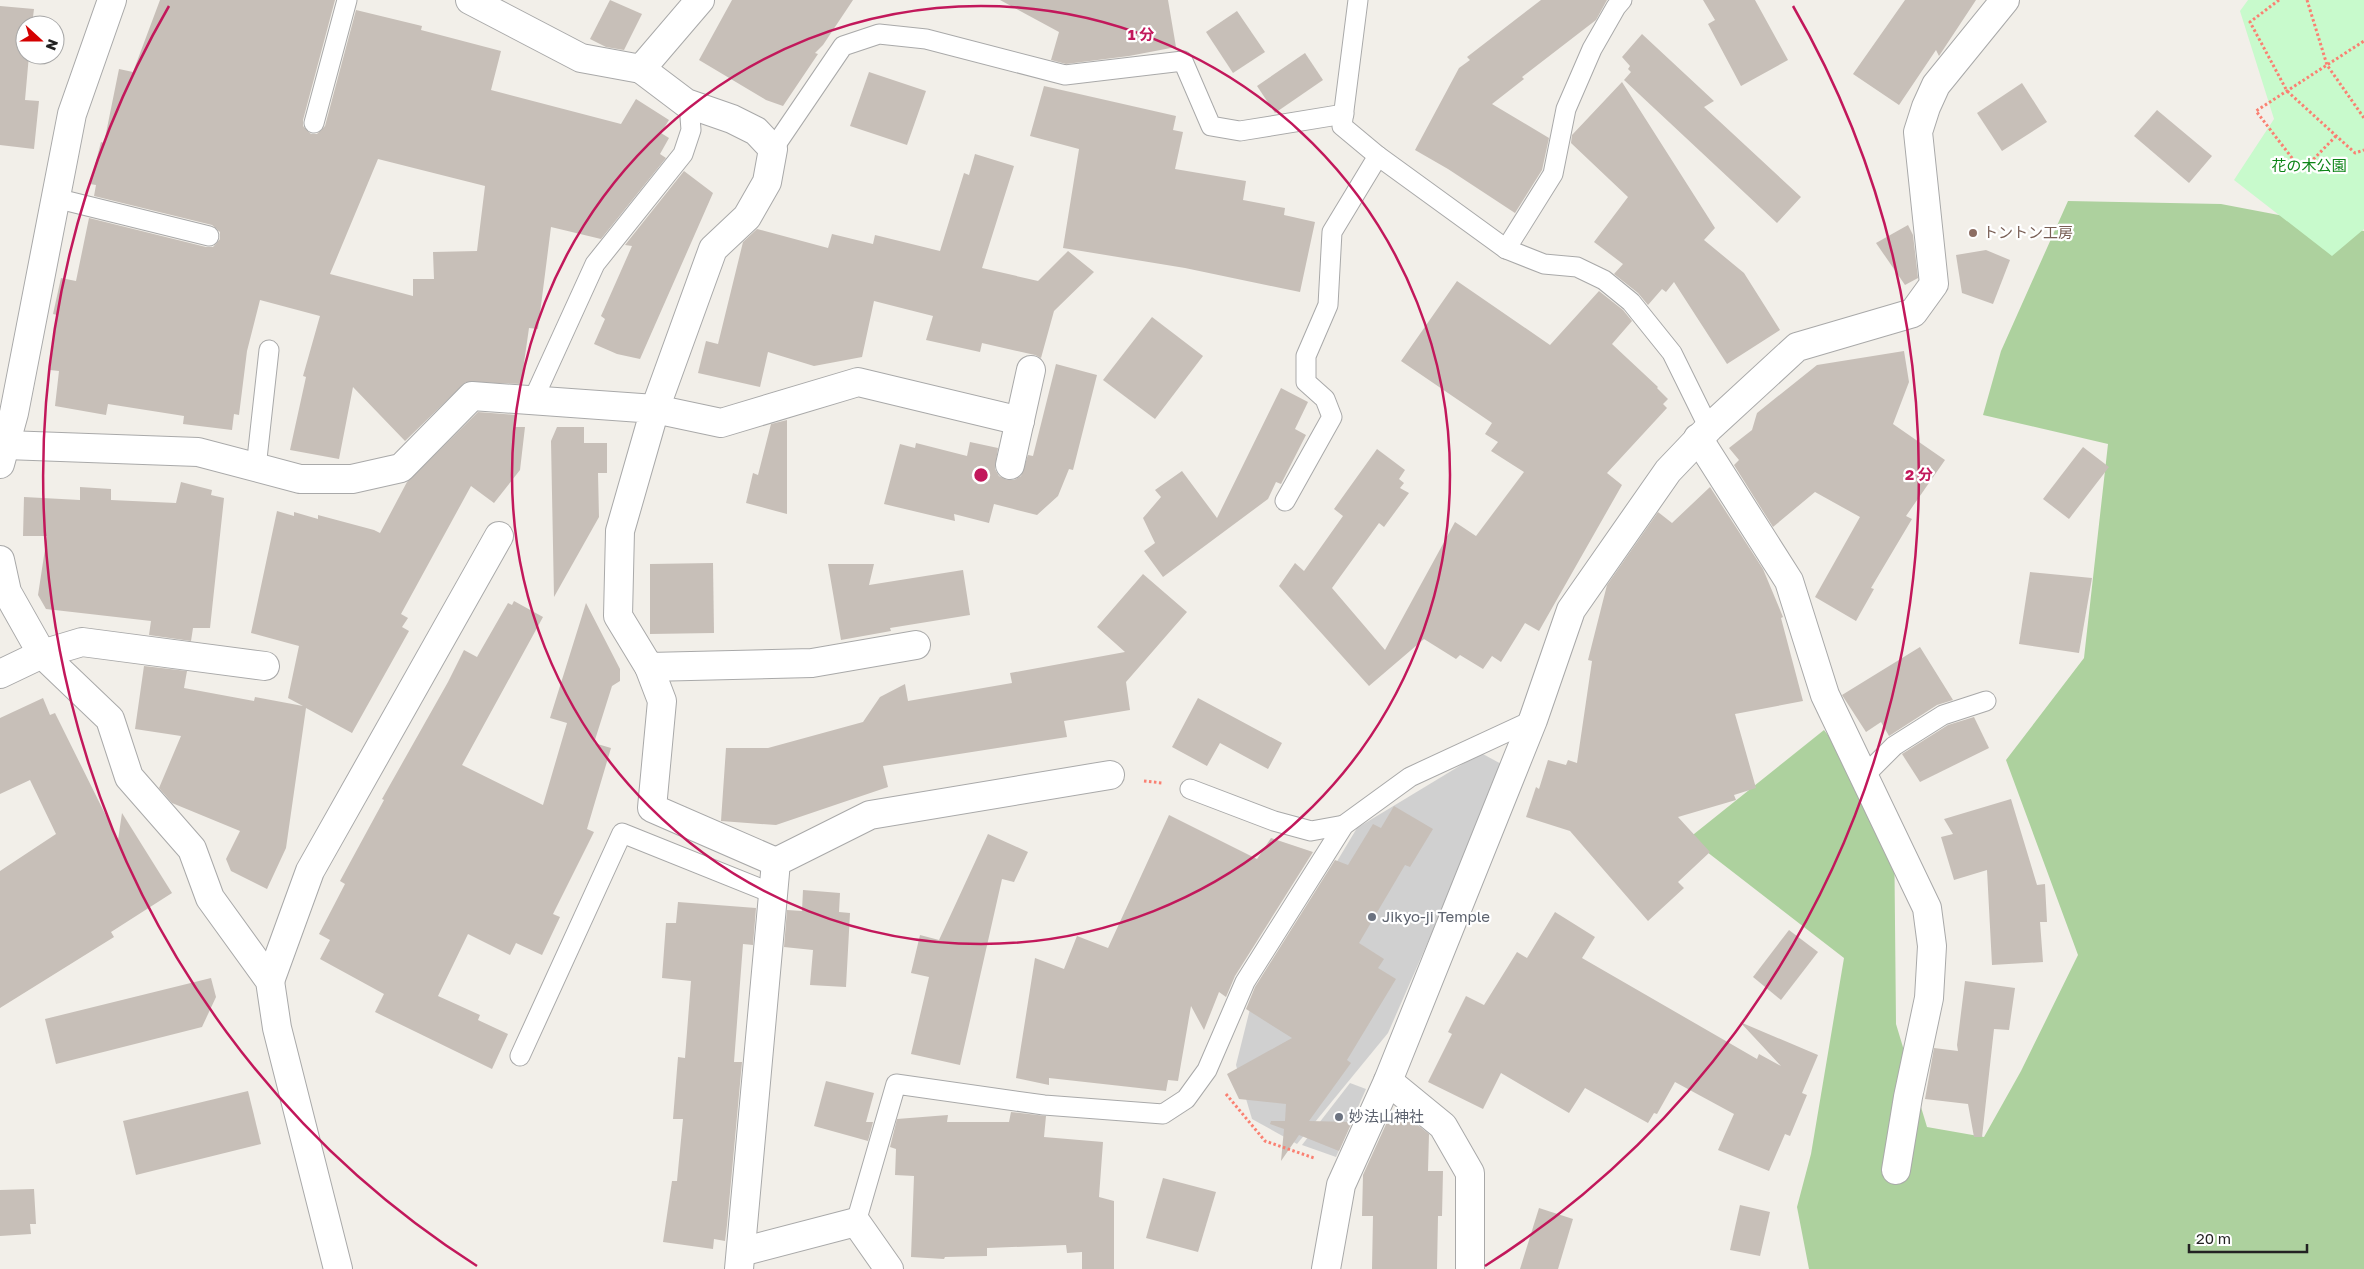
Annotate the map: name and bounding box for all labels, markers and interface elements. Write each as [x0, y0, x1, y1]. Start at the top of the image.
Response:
north arrow [15, 15, 65, 65]
text: 1 分 [1128, 25, 1154, 43]
text: N [43, 37, 62, 53]
park label: 花の木公園 [2271, 156, 2347, 174]
place label: トントン工房 [1983, 223, 2073, 241]
marker: トントン工房 [1967, 227, 1979, 239]
text: 2 分 [1905, 465, 1933, 483]
centre of rings [972, 466, 990, 484]
place label: Jikyo-ji Temple [1382, 907, 1490, 925]
marker: Jikyo-ji Temple [1366, 911, 1378, 923]
place label: 妙法山神社 [1349, 1107, 1424, 1125]
marker: 妙法山神社 [1333, 1111, 1345, 1123]
scale bar [2189, 1222, 2306, 1254]
text: 20 m [2196, 1229, 2231, 1247]

